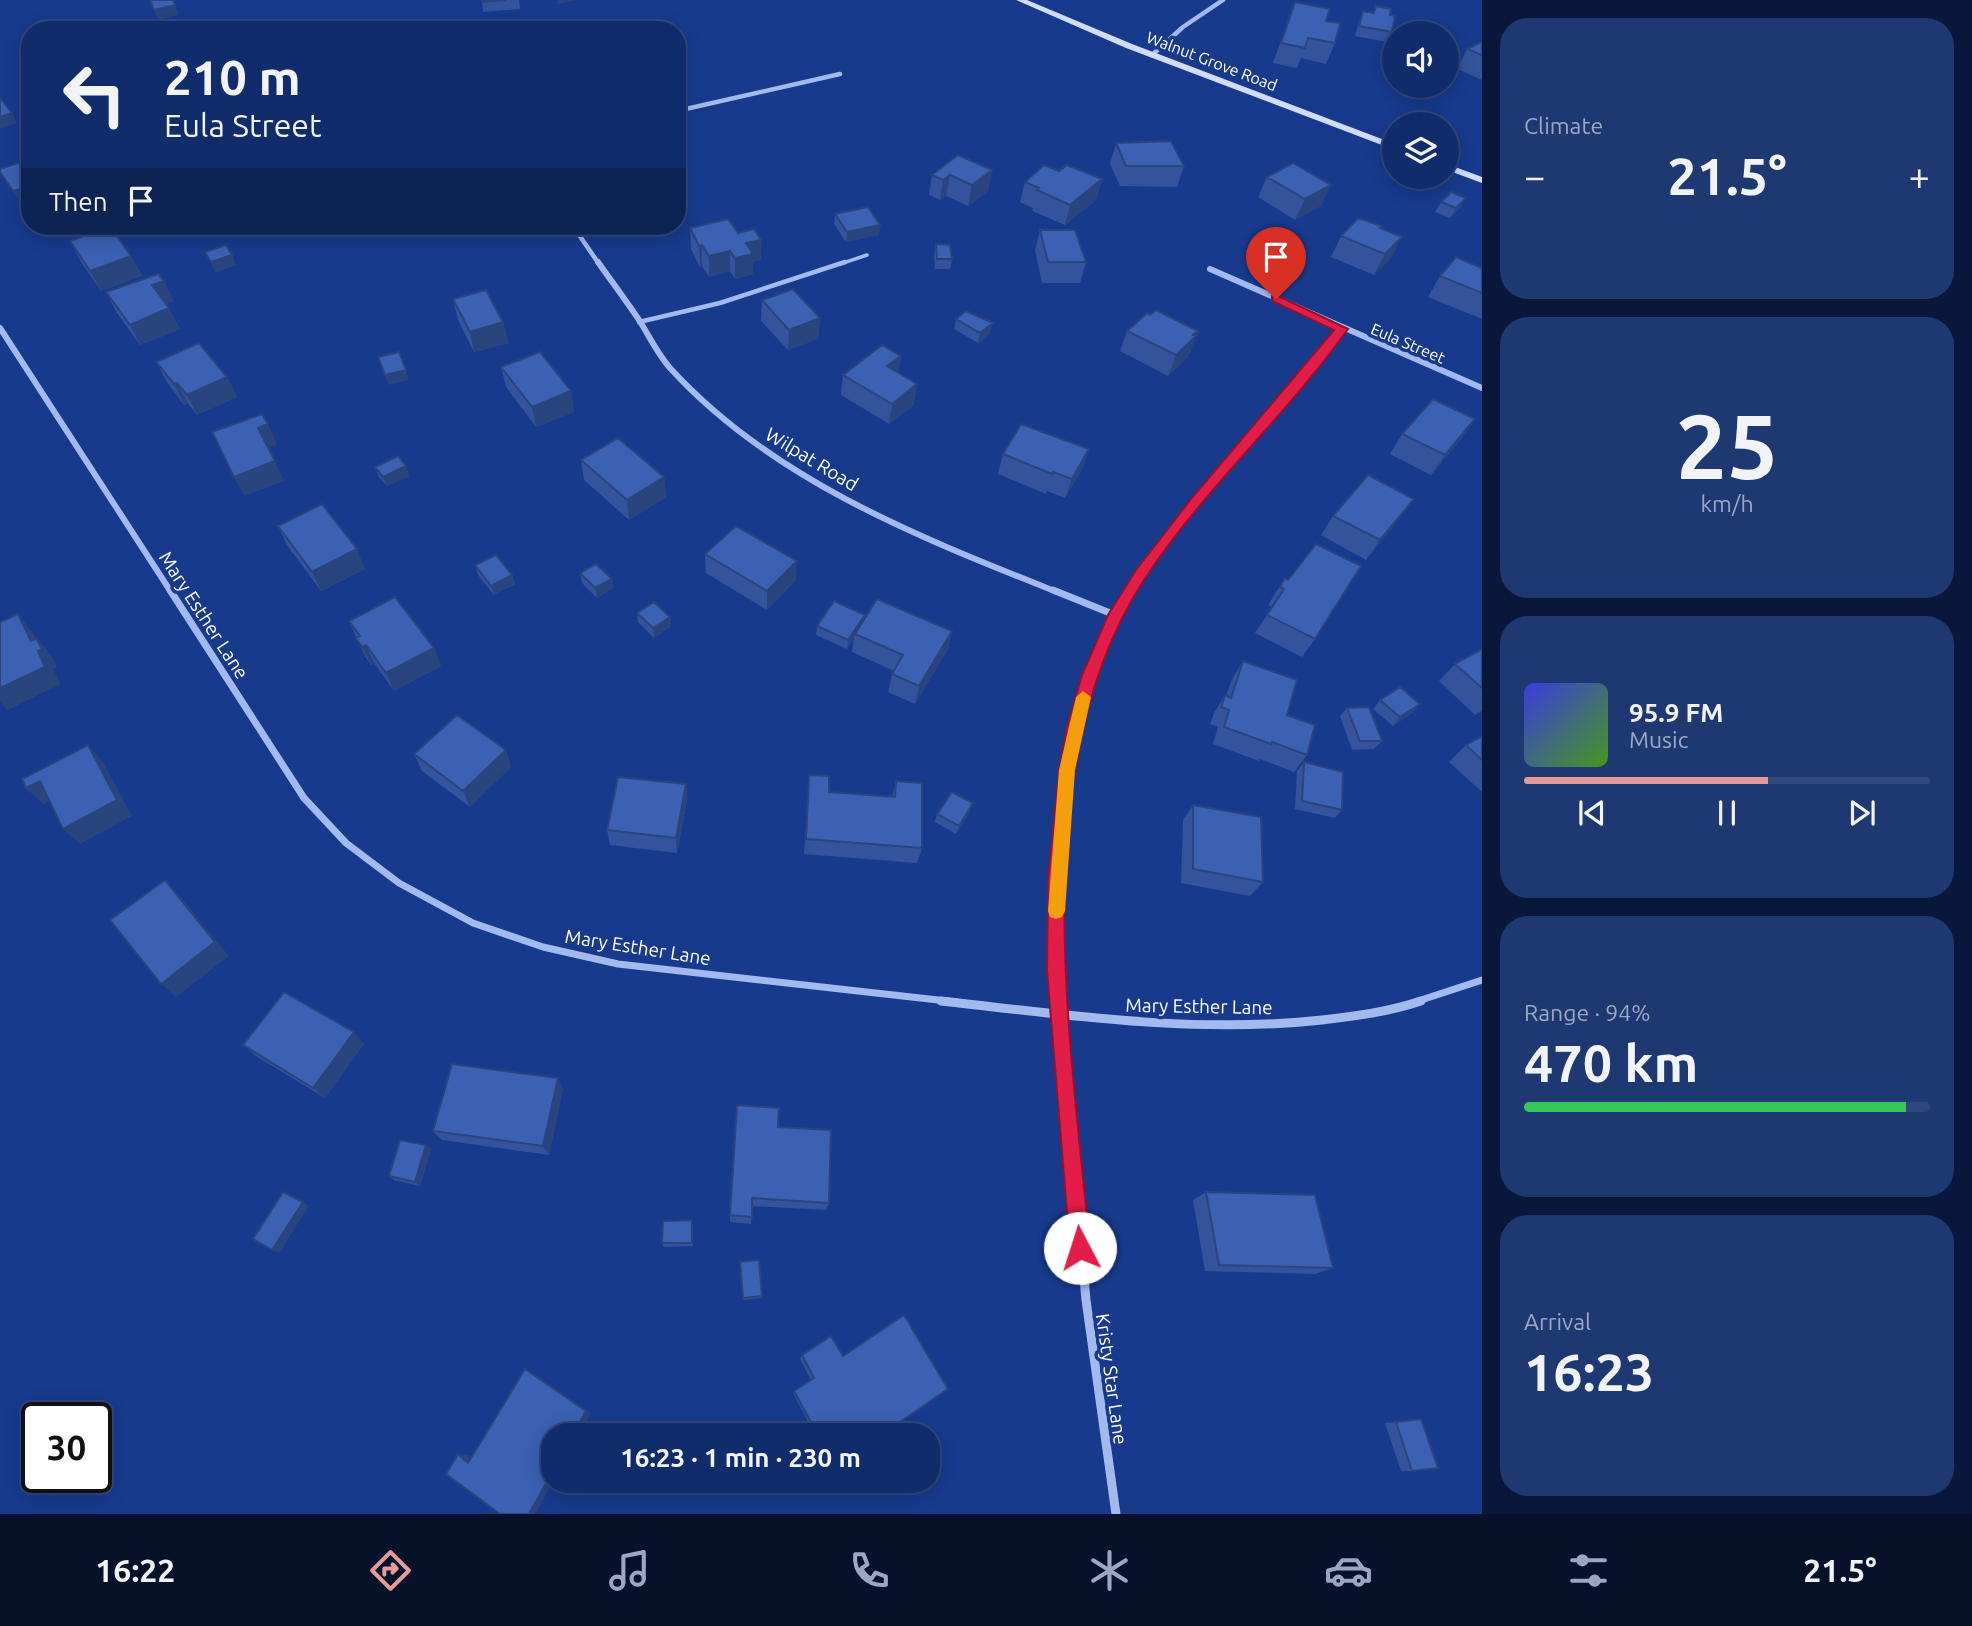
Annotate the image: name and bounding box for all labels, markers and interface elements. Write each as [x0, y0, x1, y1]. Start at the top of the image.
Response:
map controls [1382, 21, 1459, 189]
button: sound [1382, 21, 1459, 98]
street label: Walnut Grove Road [1144, 28, 1280, 94]
icon: left [49, 49, 140, 140]
text: 210 m [164, 49, 301, 104]
text: Eula Street [164, 107, 322, 143]
button: layers [1382, 112, 1459, 189]
text: Climate [1524, 113, 1603, 138]
text: 21.5° [1667, 147, 1787, 205]
text: − [1524, 155, 1545, 197]
text: + [1909, 155, 1930, 197]
icon: arrive [122, 182, 160, 220]
text: Then [49, 187, 108, 216]
pin [1246, 227, 1306, 299]
icon: arrive [1257, 238, 1295, 276]
street label: Eula Street [1368, 319, 1448, 367]
text: 25 [1676, 394, 1778, 496]
street label: Wilpat Road [762, 423, 862, 495]
text: km/h [1700, 491, 1754, 516]
street label: Mary Esther Lane [155, 547, 253, 683]
text: 95.9 FM [1629, 698, 1723, 727]
text: Music [1629, 727, 1688, 752]
icon: previous [1573, 794, 1611, 832]
icon: pause [1708, 794, 1746, 832]
icon: next [1843, 794, 1881, 832]
street label: Mary Esther Lane [563, 925, 713, 969]
street label: Mary Esther Lane [1125, 994, 1273, 1018]
text: Range · 94% [1524, 1000, 1651, 1025]
text: 470 km [1524, 1034, 1698, 1092]
position arrow [1043, 1211, 1117, 1285]
text: Arrival [1524, 1309, 1591, 1334]
street label: Kristy Star Lane [1092, 1312, 1132, 1446]
text: 16:23 [1524, 1343, 1654, 1401]
speed limit sign: 30 [21, 1402, 112, 1493]
text: 16:23 · 1 min · 230 m [620, 1443, 861, 1472]
icon: directions [366, 1546, 415, 1595]
icon: music [605, 1546, 654, 1595]
icon: phone [845, 1546, 894, 1595]
icon: climate [1085, 1546, 1134, 1595]
icon: car [1324, 1546, 1373, 1595]
icon: filters [1564, 1546, 1613, 1595]
text: 16:22 [95, 1552, 175, 1588]
text: 21.5° [1803, 1552, 1877, 1588]

